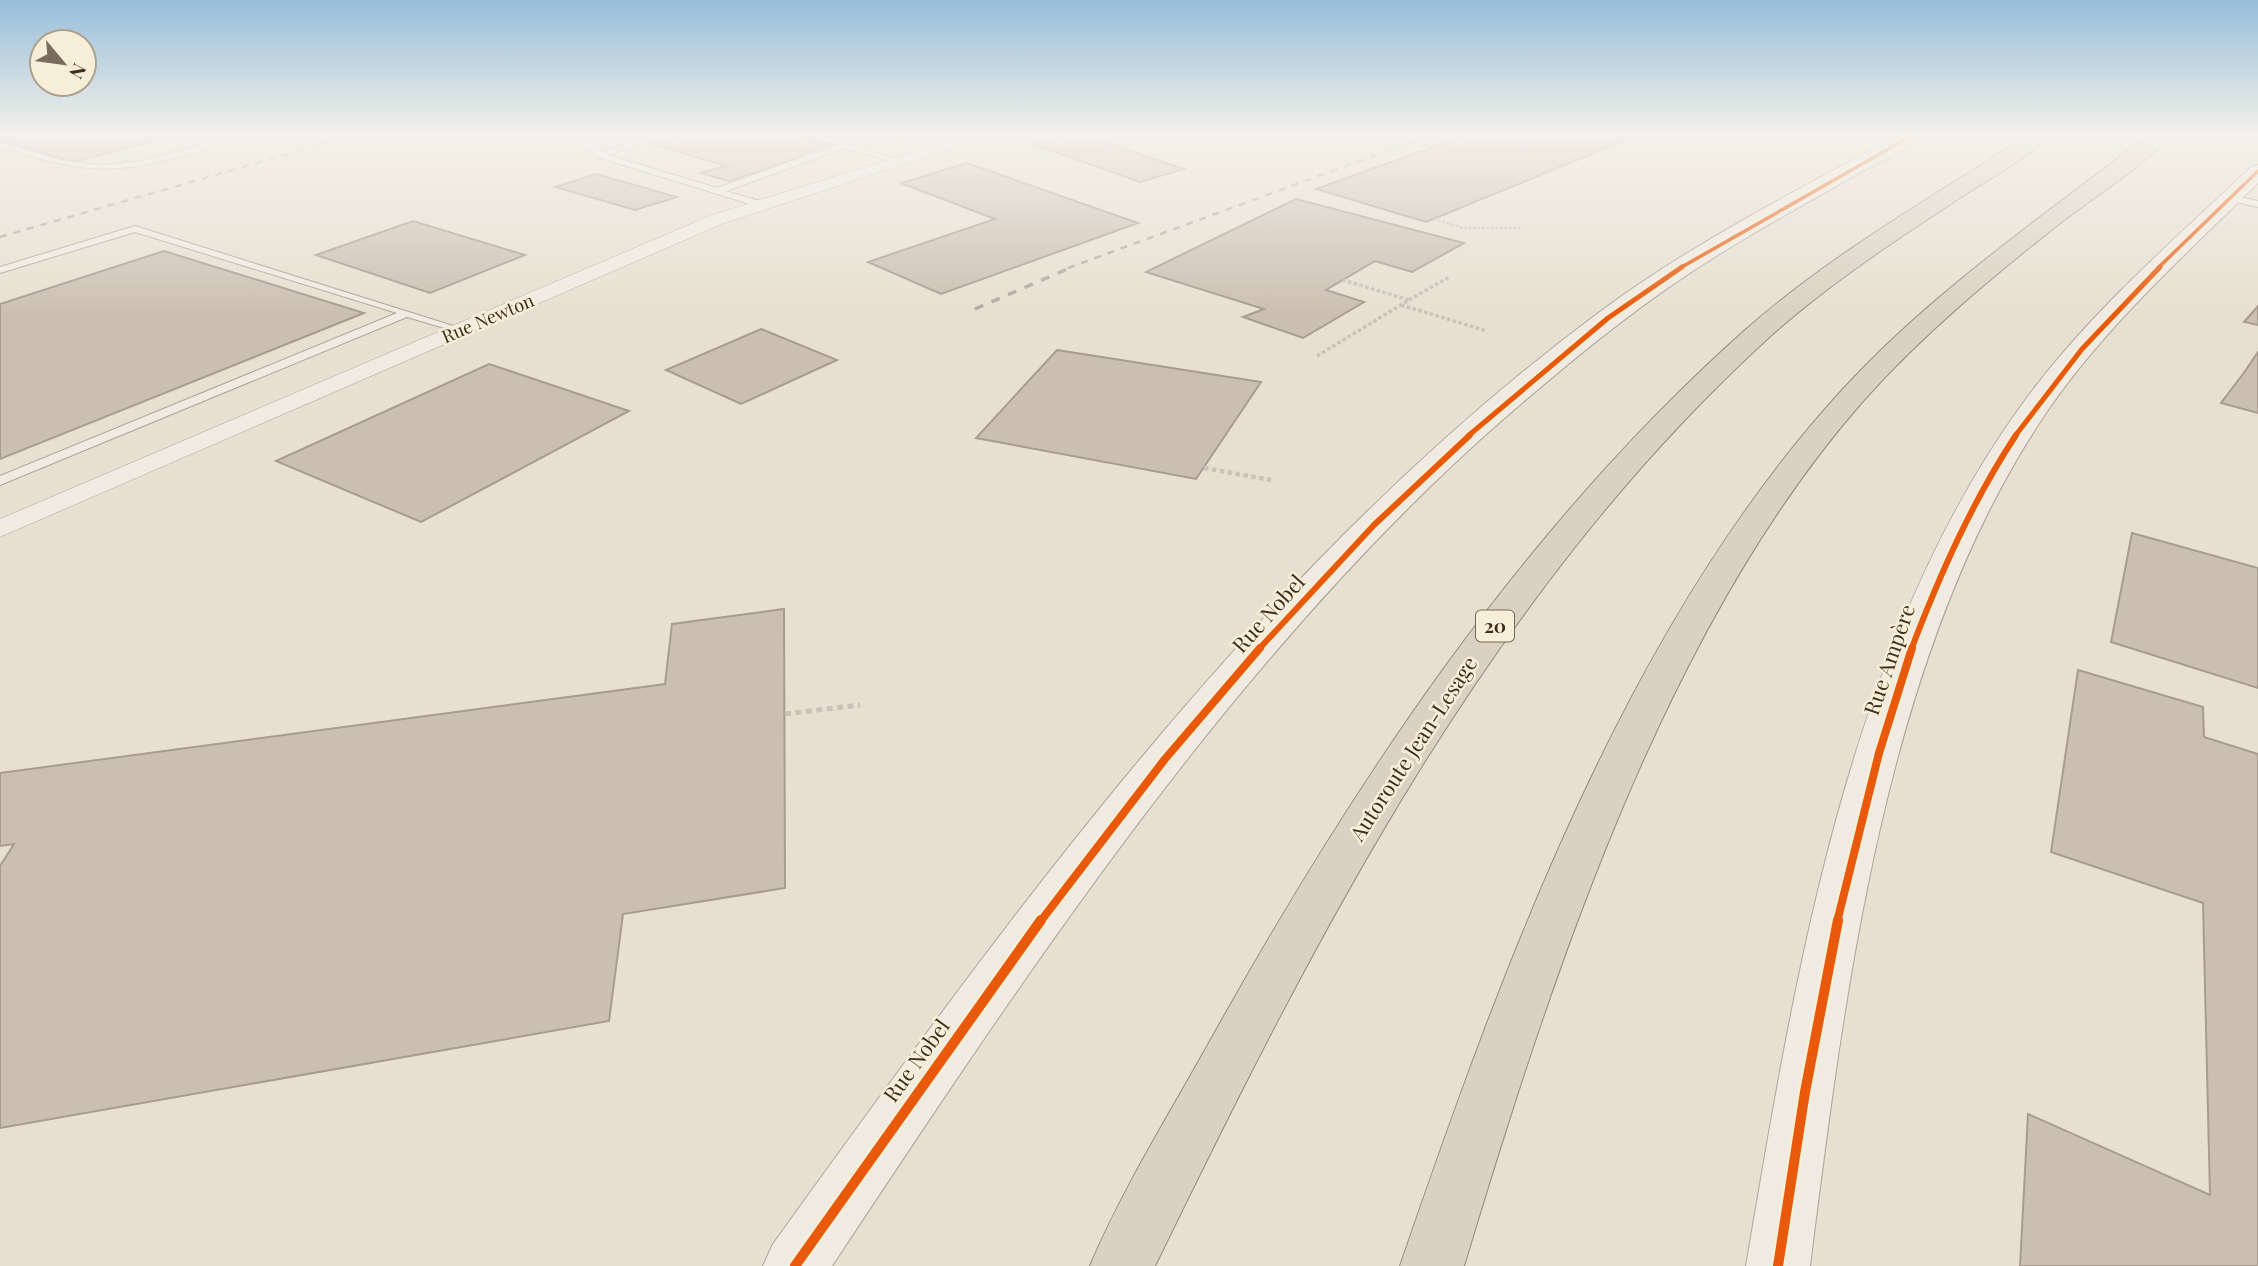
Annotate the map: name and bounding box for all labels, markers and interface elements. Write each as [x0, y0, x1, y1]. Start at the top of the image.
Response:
north arrow [28, 28, 98, 98]
text: N [64, 59, 93, 84]
street label: Rue Newton [438, 288, 538, 348]
street label: Rue Nobel [1225, 568, 1310, 658]
street label: Rue Ampère [1856, 600, 1920, 718]
road number: 20 [1476, 610, 1514, 642]
street label: Autoroute Jean-Lesage [1342, 650, 1482, 846]
street label: Rue Nobel [876, 1013, 955, 1107]

